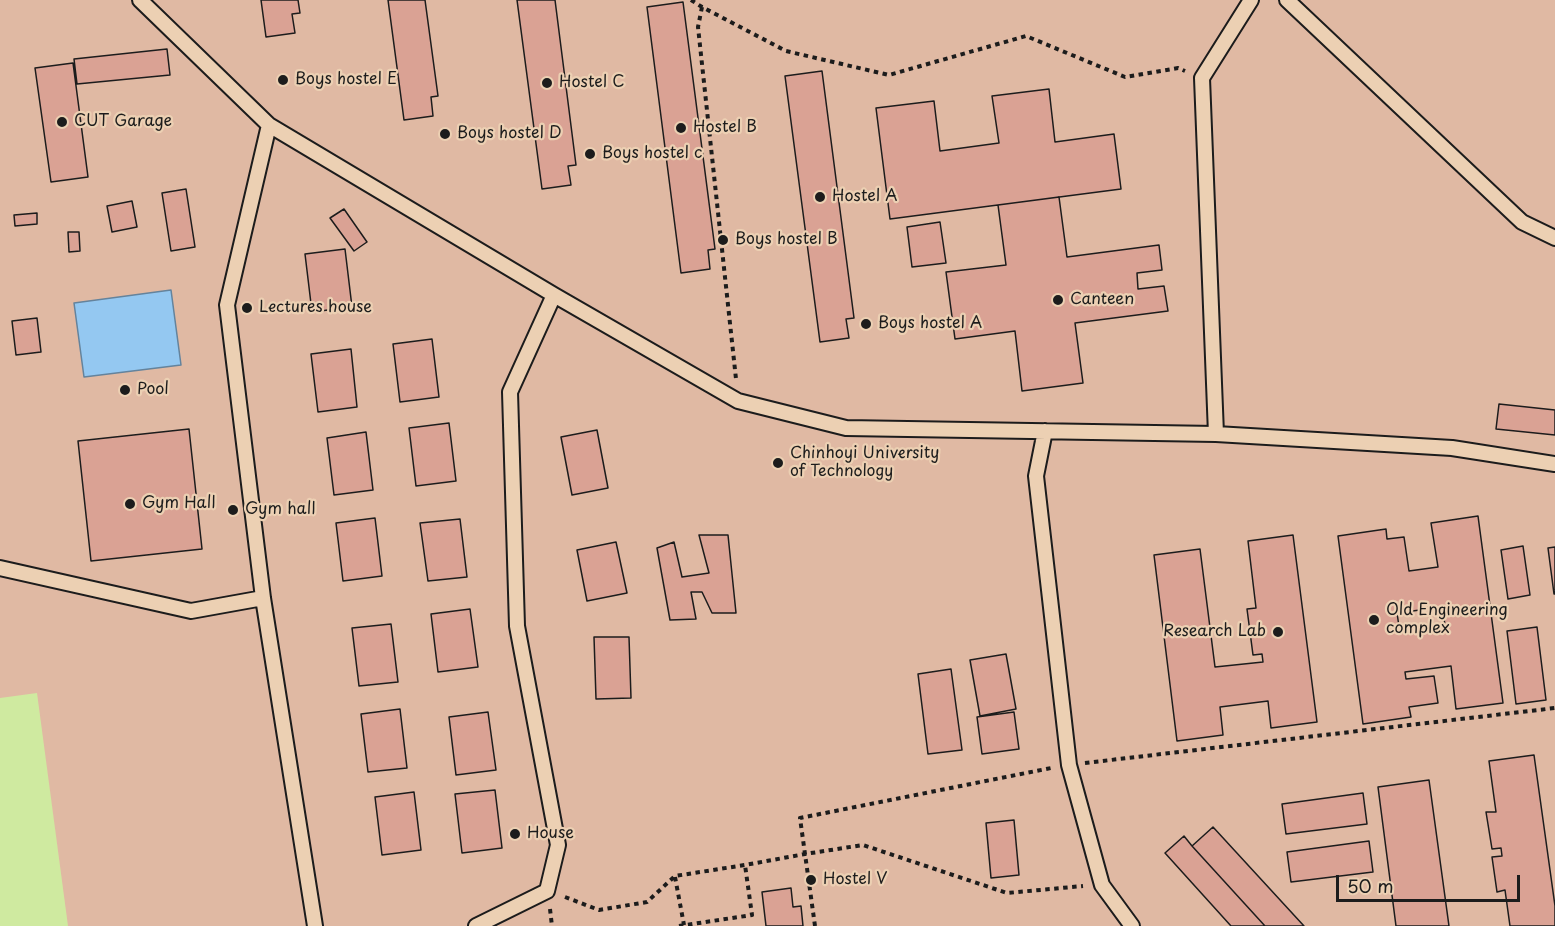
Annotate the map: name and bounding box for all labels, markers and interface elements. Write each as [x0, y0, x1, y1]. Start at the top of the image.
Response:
place label: Boys hostel E [295, 70, 397, 90]
marker: Boys hostel E [276, 73, 290, 87]
place label: Hostel C [559, 73, 625, 93]
marker: Hostel C [540, 76, 554, 90]
place label: CUT Garage [74, 112, 172, 132]
marker: CUT Garage [55, 115, 69, 129]
place label: Hostel B [693, 118, 757, 138]
marker: Hostel B [674, 121, 688, 135]
place label: Boys hostel D [457, 124, 562, 144]
marker: Boys hostel D [438, 127, 452, 141]
place label: Boys hostel c [602, 144, 702, 164]
marker: Boys hostel c [583, 147, 597, 161]
place label: Hostel A [832, 187, 898, 207]
marker: Hostel A [813, 190, 827, 204]
place label: Boys hostel B [735, 230, 838, 250]
marker: Boys hostel B [716, 233, 730, 247]
place label: Canteen [1070, 290, 1134, 310]
marker: Canteen [1051, 293, 1065, 307]
place label: Lectures house [259, 298, 372, 318]
marker: Lectures house [240, 301, 254, 315]
place label: Boys hostel A [878, 314, 982, 334]
marker: Boys hostel A [859, 317, 873, 331]
place label: Pool [137, 380, 169, 400]
marker: Pool [118, 383, 132, 397]
place label: Chinhoyi University of Technology [790, 444, 939, 482]
marker: Chinhoyi University of Technology [771, 456, 785, 470]
place label: Gym Hall [142, 494, 216, 514]
marker: Gym Hall [123, 497, 137, 511]
place label: Gym hall [245, 500, 316, 520]
marker: Gym hall [226, 503, 240, 517]
place label: Old Engineering complex [1386, 601, 1508, 639]
marker: Old Engineering complex [1367, 613, 1381, 627]
place label: Research Lab [1163, 622, 1266, 642]
marker: Research Lab [1271, 625, 1285, 639]
place label: House [527, 824, 574, 844]
marker: House [508, 827, 522, 841]
scale bar [1339, 863, 1524, 901]
place label: Hostel V [823, 870, 887, 890]
text: 50 m [1347, 872, 1394, 899]
marker: Hostel V [804, 873, 818, 887]

